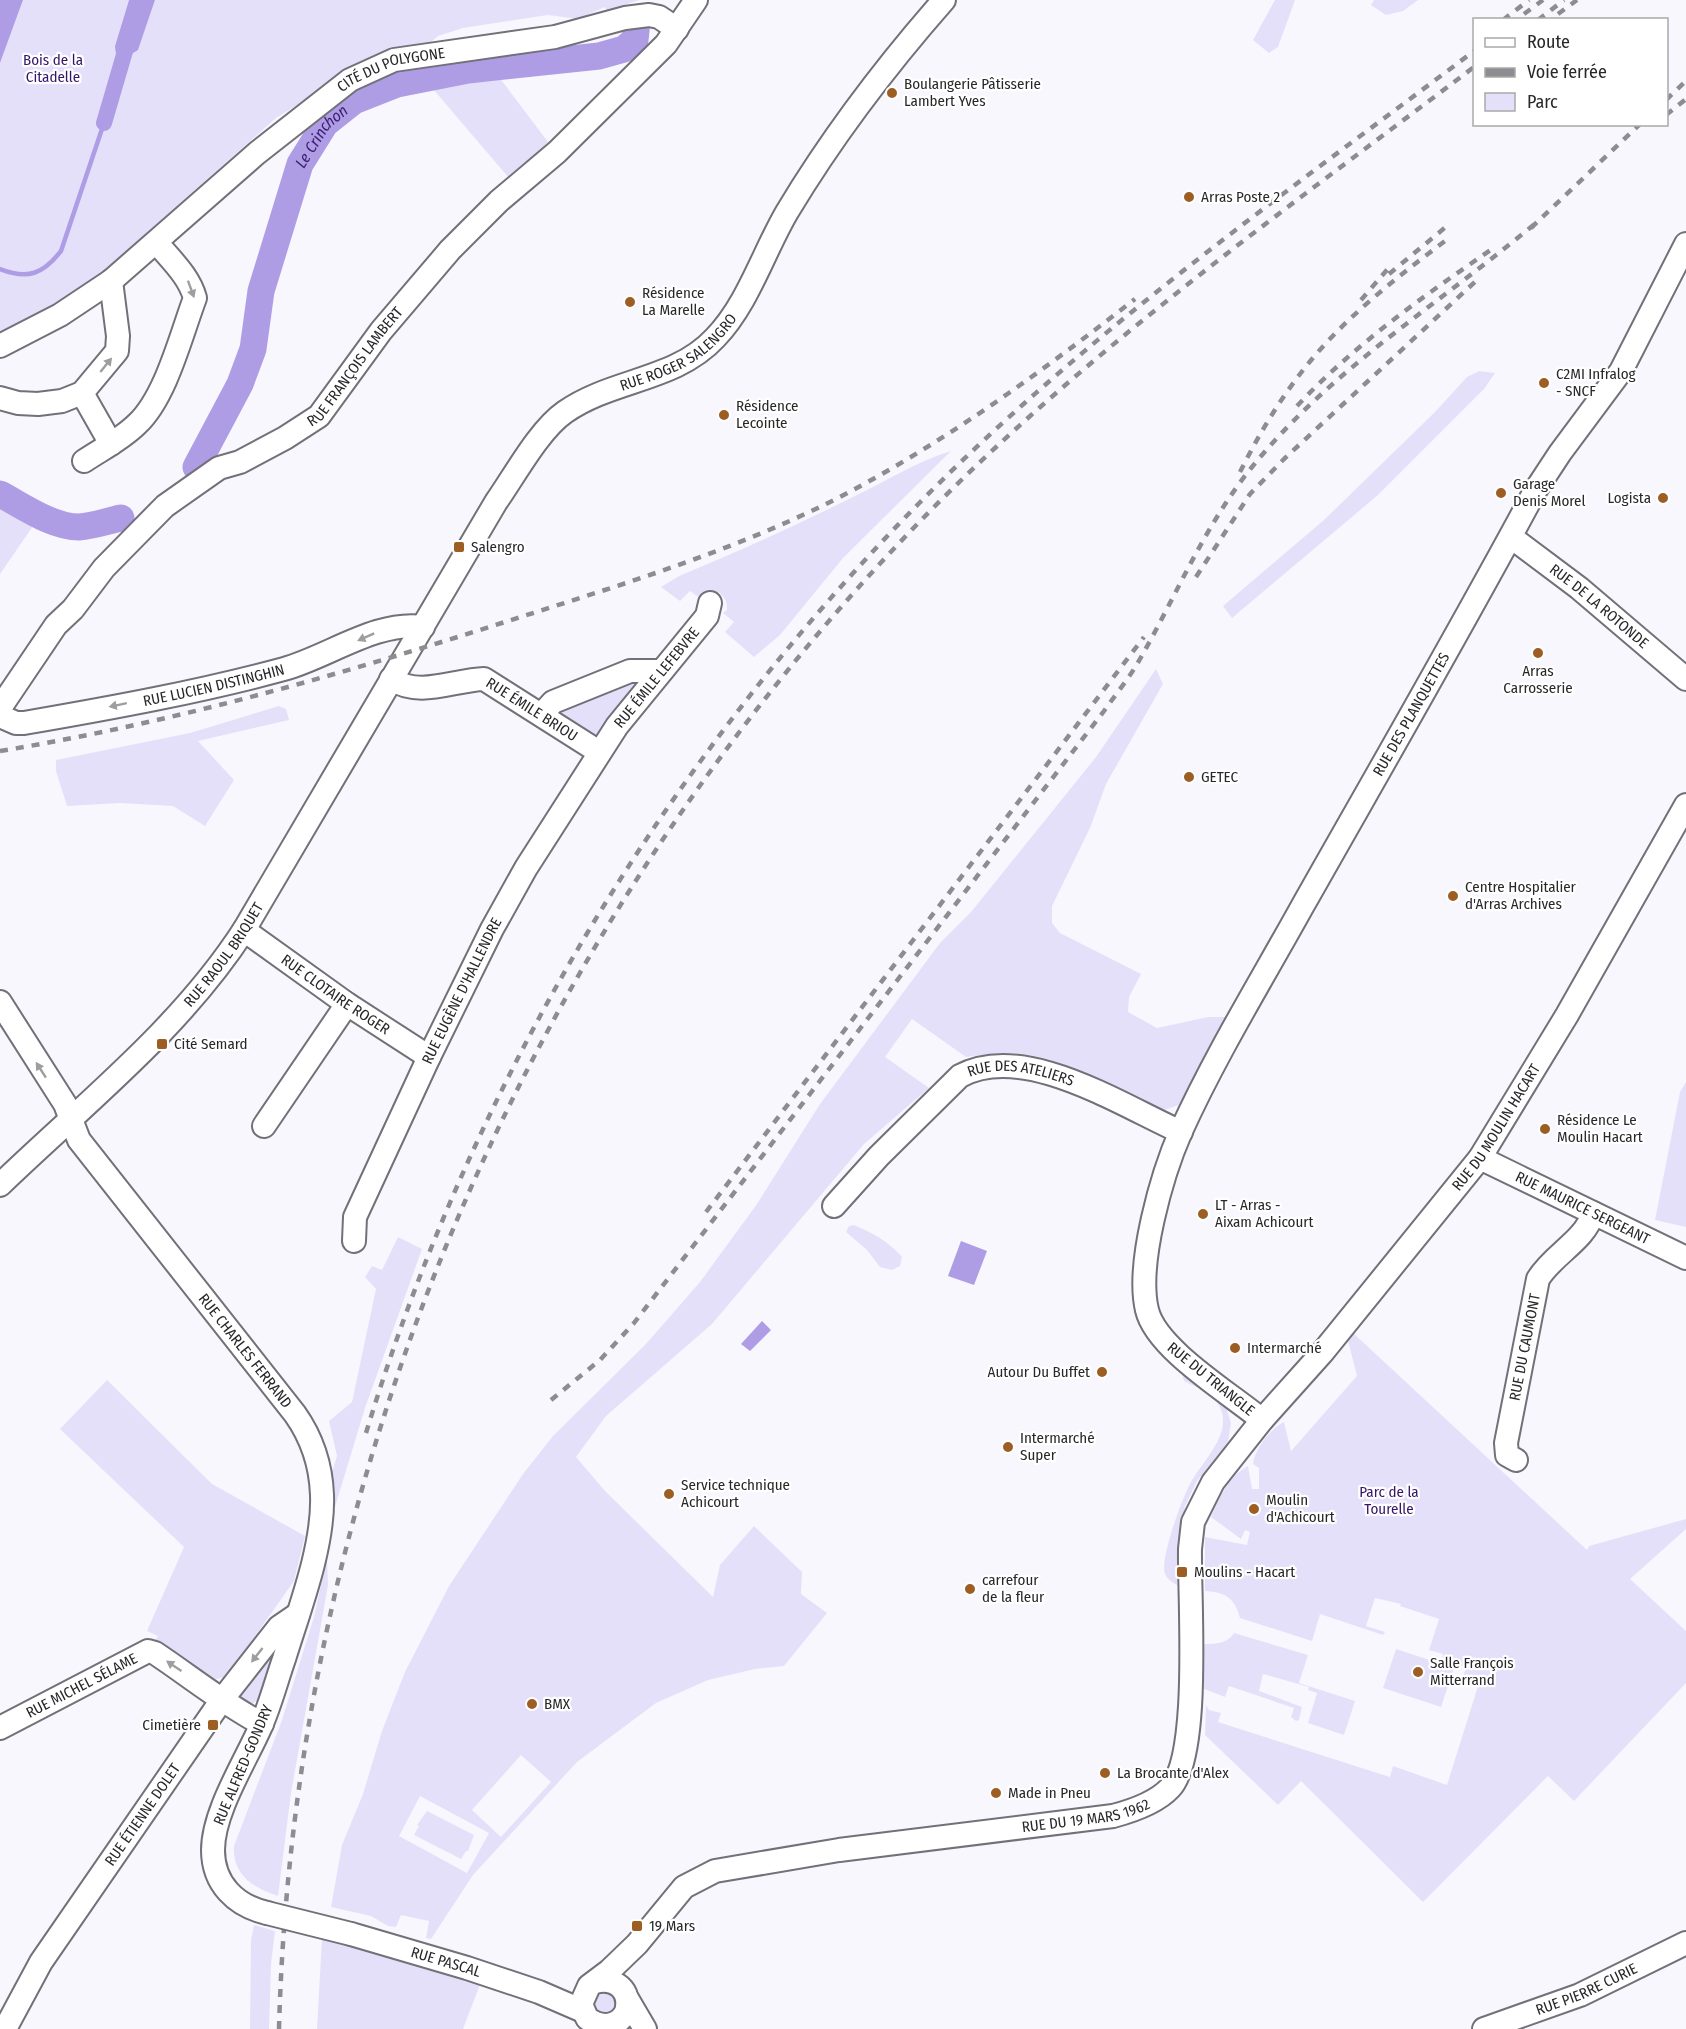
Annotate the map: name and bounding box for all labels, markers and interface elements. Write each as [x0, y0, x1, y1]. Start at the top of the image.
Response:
legend [1473, 18, 1668, 126]
text: Route [1527, 31, 1570, 53]
street label: CITÉ DU POLYGONE [333, 44, 446, 96]
park label: Bois de la Citadelle [23, 51, 83, 86]
text: Voie ferrée [1527, 61, 1607, 83]
place label: Boulangerie Pâtisserie Lambert Yves [904, 75, 1041, 110]
marker: Boulangerie Pâtisserie Lambert Yves [885, 86, 899, 100]
text: Parc [1527, 91, 1558, 113]
water label: Le Crinchon [291, 101, 352, 171]
place label: Arras Poste 2 [1201, 188, 1280, 206]
marker: Arras Poste 2 [1182, 190, 1196, 204]
one-way arrow [186, 281, 196, 299]
place label: Résidence La Marelle [642, 284, 705, 319]
marker: Résidence La Marelle [623, 295, 637, 309]
street label: RUE FRANÇOIS LAMBERT [304, 303, 406, 430]
street label: RUE ROGER SALENGRO [617, 310, 741, 395]
one-way arrow [99, 358, 112, 373]
place label: C2MI Infralog - SNCF [1556, 365, 1636, 400]
marker: C2MI Infralog - SNCF [1537, 376, 1551, 390]
place label: Résidence Lecointe [736, 397, 798, 432]
marker: Résidence Lecointe [717, 408, 731, 422]
place label: Garage Denis Morel [1513, 475, 1586, 510]
marker: Garage Denis Morel [1494, 486, 1508, 500]
place label: Logista [1607, 489, 1651, 507]
marker: Logista [1656, 491, 1670, 505]
place label: Salengro [471, 538, 525, 556]
marker: Salengro [452, 540, 466, 554]
street label: RUE DE LA ROTONDE [1546, 560, 1652, 652]
street label: RUE ÉMILE LEFEBVRE [610, 624, 703, 731]
one-way arrow [358, 633, 375, 642]
marker: Arras Carrosserie [1531, 646, 1545, 660]
street label: RUE DES PLANQUETTES [1369, 649, 1453, 779]
street label: RUE LUCIEN DISTINGHIN [142, 660, 286, 710]
place label: Arras Carrosserie [1503, 662, 1573, 697]
street label: RUE ÉMILE BRIOU [483, 674, 581, 745]
one-way arrow [109, 701, 127, 711]
place label: GETEC [1201, 768, 1238, 786]
marker: GETEC [1182, 770, 1196, 784]
place label: Centre Hospitalier d'Arras Archives [1465, 878, 1577, 913]
marker: Centre Hospitalier d'Arras Archives [1446, 889, 1460, 903]
street label: RUE RAOUL BRIQUET [180, 899, 267, 1011]
street label: RUE EUGÈNE D'HALLENDRE [418, 915, 505, 1067]
street label: RUE CLOTAIRE ROGER [278, 951, 393, 1038]
place label: Cité Semard [174, 1035, 248, 1053]
marker: Cité Semard [155, 1037, 169, 1051]
street label: RUE DES ATELIERS [965, 1057, 1077, 1090]
street label: RUE DU MOULIN HACART [1448, 1061, 1544, 1194]
one-way arrow [36, 1062, 47, 1078]
place label: Résidence Le Moulin Hacart [1557, 1111, 1643, 1146]
marker: Résidence Le Moulin Hacart [1538, 1122, 1552, 1136]
street label: RUE MAURICE SERGEANT [1512, 1168, 1653, 1248]
place label: LT - Arras - Aixam Achicourt [1215, 1196, 1314, 1231]
marker: LT - Arras - Aixam Achicourt [1196, 1207, 1210, 1221]
street label: RUE CHARLES FERRAND [195, 1290, 296, 1412]
street label: RUE DU CAUMONT [1505, 1292, 1544, 1402]
street label: RUE DU TRIANGLE [1164, 1338, 1258, 1420]
place label: Intermarché [1247, 1339, 1322, 1357]
marker: Intermarché [1228, 1341, 1242, 1355]
place label: Autour Du Buffet [988, 1363, 1090, 1381]
marker: Autour Du Buffet [1095, 1365, 1109, 1379]
place label: Intermarché Super [1020, 1429, 1095, 1464]
marker: Intermarché Super [1001, 1440, 1015, 1454]
place label: Service technique Achicourt [681, 1476, 790, 1511]
park label: Parc de la Tourelle [1359, 1483, 1419, 1518]
marker: Service technique Achicourt [662, 1487, 676, 1501]
place label: Moulin d'Achicourt [1266, 1491, 1335, 1526]
marker: Moulin d'Achicourt [1247, 1502, 1261, 1516]
place label: Moulins - Hacart [1194, 1563, 1295, 1581]
marker: Moulins - Hacart [1175, 1565, 1189, 1579]
place label: carrefour de la fleur [982, 1571, 1045, 1606]
marker: carrefour de la fleur [963, 1582, 977, 1596]
one-way arrow [251, 1646, 263, 1662]
street label: RUE MICHEL SÉLAME [23, 1649, 140, 1722]
place label: Salle François Mitterrand [1430, 1654, 1514, 1689]
one-way arrow [167, 1660, 183, 1672]
marker: Salle François Mitterrand [1411, 1665, 1425, 1679]
place label: BMX [544, 1695, 571, 1713]
marker: BMX [525, 1697, 539, 1711]
street label: RUE ALFRED-GONDRY [209, 1702, 277, 1828]
place label: Cimetière [142, 1716, 201, 1734]
marker: Cimetière [206, 1718, 220, 1732]
street label: RUE ÉTIENNE DOLET [101, 1760, 184, 1869]
place label: La Brocante d'Alex [1117, 1764, 1229, 1782]
marker: La Brocante d'Alex [1098, 1766, 1112, 1780]
place label: Made in Pneu [1008, 1784, 1091, 1802]
marker: Made in Pneu [989, 1786, 1003, 1800]
street label: RUE DU 19 MARS 1962 [1021, 1795, 1153, 1836]
place label: 19 Mars [649, 1917, 695, 1935]
marker: 19 Mars [630, 1919, 644, 1933]
street label: RUE PASCAL [409, 1943, 484, 1981]
street label: RUE PIERRE CURIE [1533, 1959, 1640, 2019]

